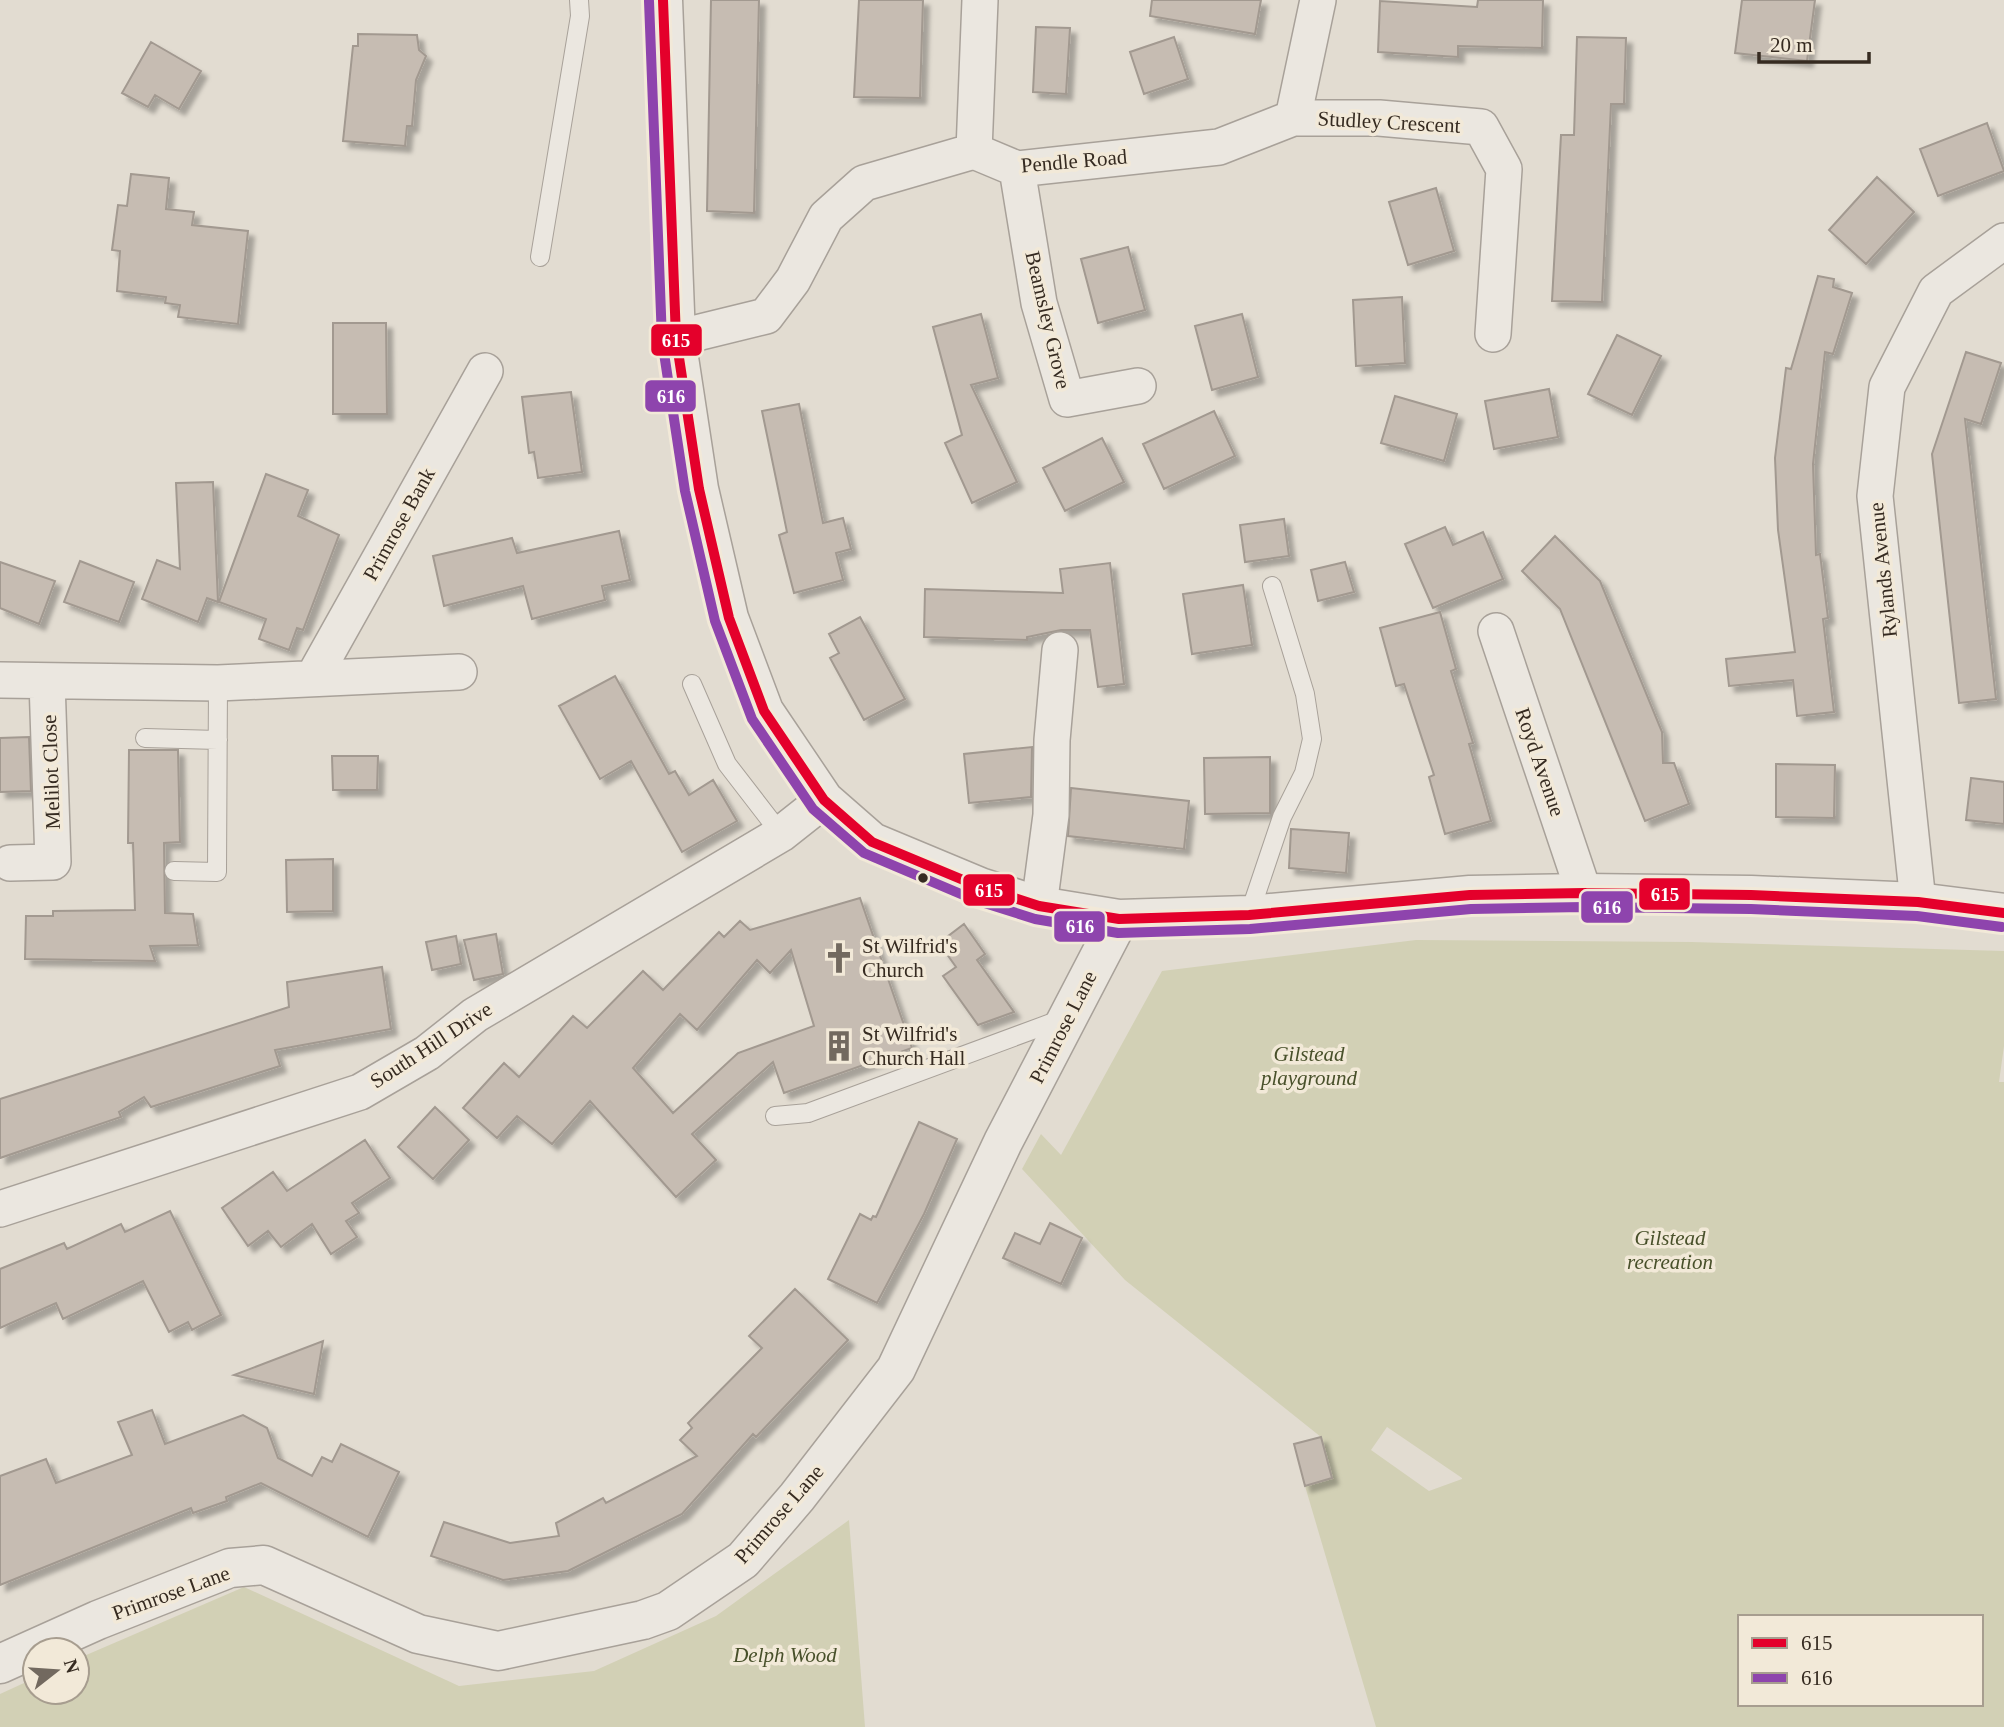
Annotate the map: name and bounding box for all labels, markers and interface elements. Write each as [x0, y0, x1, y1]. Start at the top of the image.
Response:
scale bar [1759, 21, 1869, 65]
text: 20 m [1770, 33, 1813, 57]
street label: Studley Crescent [1317, 106, 1461, 138]
street label: Pendle Road [1020, 144, 1129, 178]
street label: Beamsley Grove [1020, 249, 1076, 391]
line badge: 615 [650, 323, 703, 357]
text: 615 [662, 330, 690, 351]
line badge: 616 [644, 379, 697, 413]
text: 616 [657, 386, 685, 407]
street label: Primrose Bank [358, 463, 440, 585]
street label: Rylands Avenue [1864, 501, 1902, 639]
street label: Royd Avenue [1510, 705, 1570, 819]
street label: Melilot Close [37, 714, 65, 830]
unlabelled marker [916, 871, 930, 885]
line badge: 615 [962, 873, 1016, 907]
line badge: 615 [1638, 877, 1691, 911]
text: 615 [975, 880, 1003, 901]
text: 615 [1651, 884, 1679, 905]
line badge: 616 [1580, 890, 1634, 924]
text: 616 [1593, 897, 1621, 918]
line badge: 616 [1053, 910, 1106, 943]
text: 616 [1066, 916, 1094, 937]
place label: St Wilfrid's Church [862, 934, 957, 982]
church icon: St Wilfrid's Church [822, 941, 856, 975]
street label: Primrose Lane [1024, 967, 1102, 1087]
street label: South Hill Drive [366, 997, 496, 1093]
place label: St Wilfrid's Church Hall [862, 1022, 965, 1070]
building icon: St Wilfrid's Church Hall [822, 1029, 856, 1063]
park label: Gilstead playground [1259, 1042, 1358, 1090]
park label: Gilstead recreation [1627, 1226, 1713, 1274]
street label: Primrose Lane [730, 1460, 828, 1568]
street label: Primrose Lane [109, 1561, 233, 1625]
legend [1738, 1615, 1983, 1706]
text: 615 [1801, 1631, 1833, 1655]
north arrow [21, 1636, 91, 1706]
park label: Delph Wood [732, 1643, 837, 1667]
text: N [60, 1657, 84, 1676]
text: 616 [1801, 1666, 1833, 1690]

